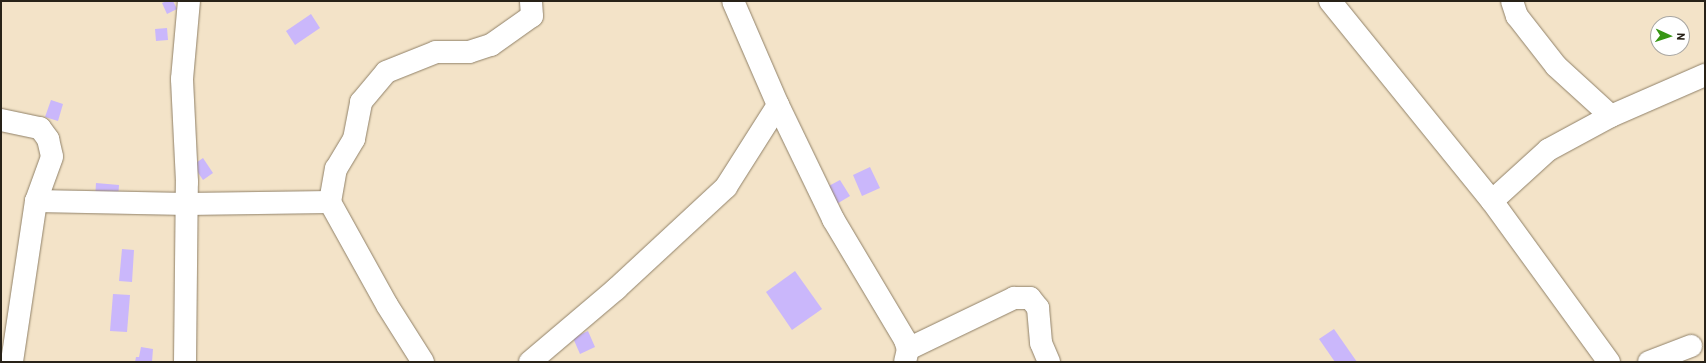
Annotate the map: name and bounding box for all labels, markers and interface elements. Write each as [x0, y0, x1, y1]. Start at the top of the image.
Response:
north arrow [1650, 16, 1690, 56]
text: N [1675, 33, 1688, 41]

